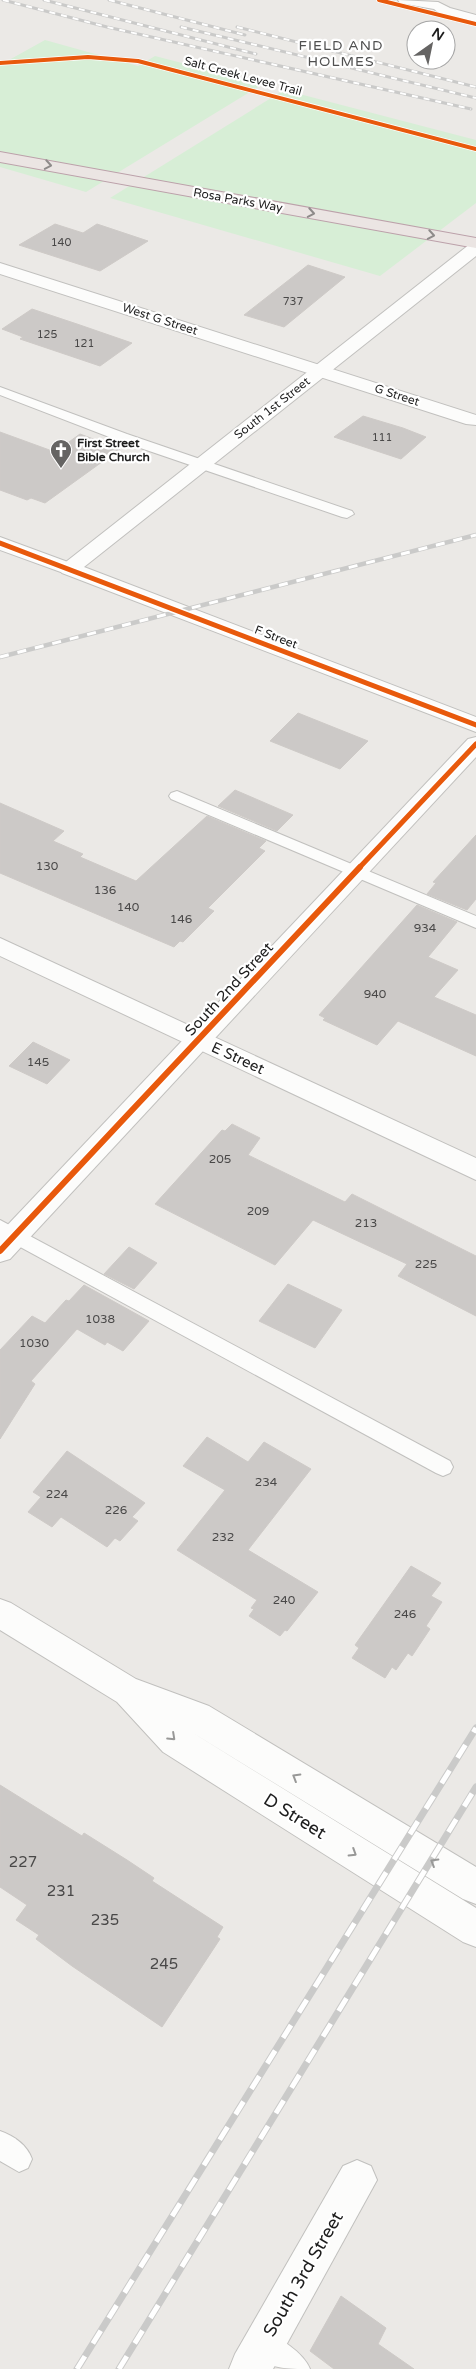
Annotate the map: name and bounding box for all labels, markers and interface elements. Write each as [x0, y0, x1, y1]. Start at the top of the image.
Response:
north arrow [406, 20, 456, 70]
text: N [428, 24, 447, 45]
district label: FIELD AND HOLMES [299, 37, 383, 70]
street label: Salt Creek Levee Trail [183, 54, 303, 98]
one-way arrow [44, 160, 52, 170]
street label: Rosa Parks Way [192, 185, 284, 215]
one-way arrow [307, 208, 316, 218]
one-way arrow [427, 230, 436, 240]
house number: 140 [51, 236, 71, 249]
house number: 737 [283, 295, 303, 308]
street label: West G Street [121, 300, 200, 338]
house number: 125 [37, 328, 57, 341]
house number: 121 [74, 337, 94, 350]
street label: South 1st Street [231, 374, 313, 442]
street label: G Street [373, 381, 422, 409]
house number: 111 [372, 431, 392, 444]
place label: First Street Bible Church [77, 436, 150, 464]
church icon: First Street Bible Church [49, 438, 73, 469]
street label: F Street [253, 622, 300, 652]
house number: 130 [36, 859, 59, 873]
house number: 136 [94, 883, 116, 897]
house number: 140 [117, 900, 140, 914]
house number: 146 [170, 912, 192, 926]
house number: 934 [414, 921, 437, 935]
street label: South 2nd Street [181, 938, 277, 1039]
house number: 940 [364, 987, 387, 1001]
street label: E Street [209, 1038, 268, 1078]
house number: 145 [27, 1055, 49, 1069]
house number: 205 [209, 1152, 231, 1166]
house number: 209 [247, 1204, 269, 1218]
house number: 213 [355, 1216, 377, 1230]
house number: 225 [415, 1257, 437, 1271]
house number: 1038 [85, 1312, 115, 1326]
house number: 1030 [19, 1336, 50, 1350]
house number: 234 [255, 1475, 278, 1489]
house number: 224 [46, 1487, 69, 1501]
house number: 226 [105, 1503, 127, 1517]
house number: 232 [212, 1530, 234, 1544]
house number: 240 [273, 1593, 296, 1607]
house number: 246 [394, 1607, 416, 1621]
one-way arrow [166, 1731, 175, 1740]
one-way arrow [292, 1774, 301, 1784]
street label: D Street [260, 1788, 330, 1844]
one-way arrow [347, 1846, 356, 1856]
house number: 227 [9, 1853, 37, 1871]
one-way arrow [431, 1858, 440, 1868]
house number: 231 [47, 1882, 75, 1900]
house number: 235 [91, 1911, 119, 1929]
house number: 245 [150, 1955, 178, 1973]
street label: South 3rd Street [258, 2207, 348, 2341]

